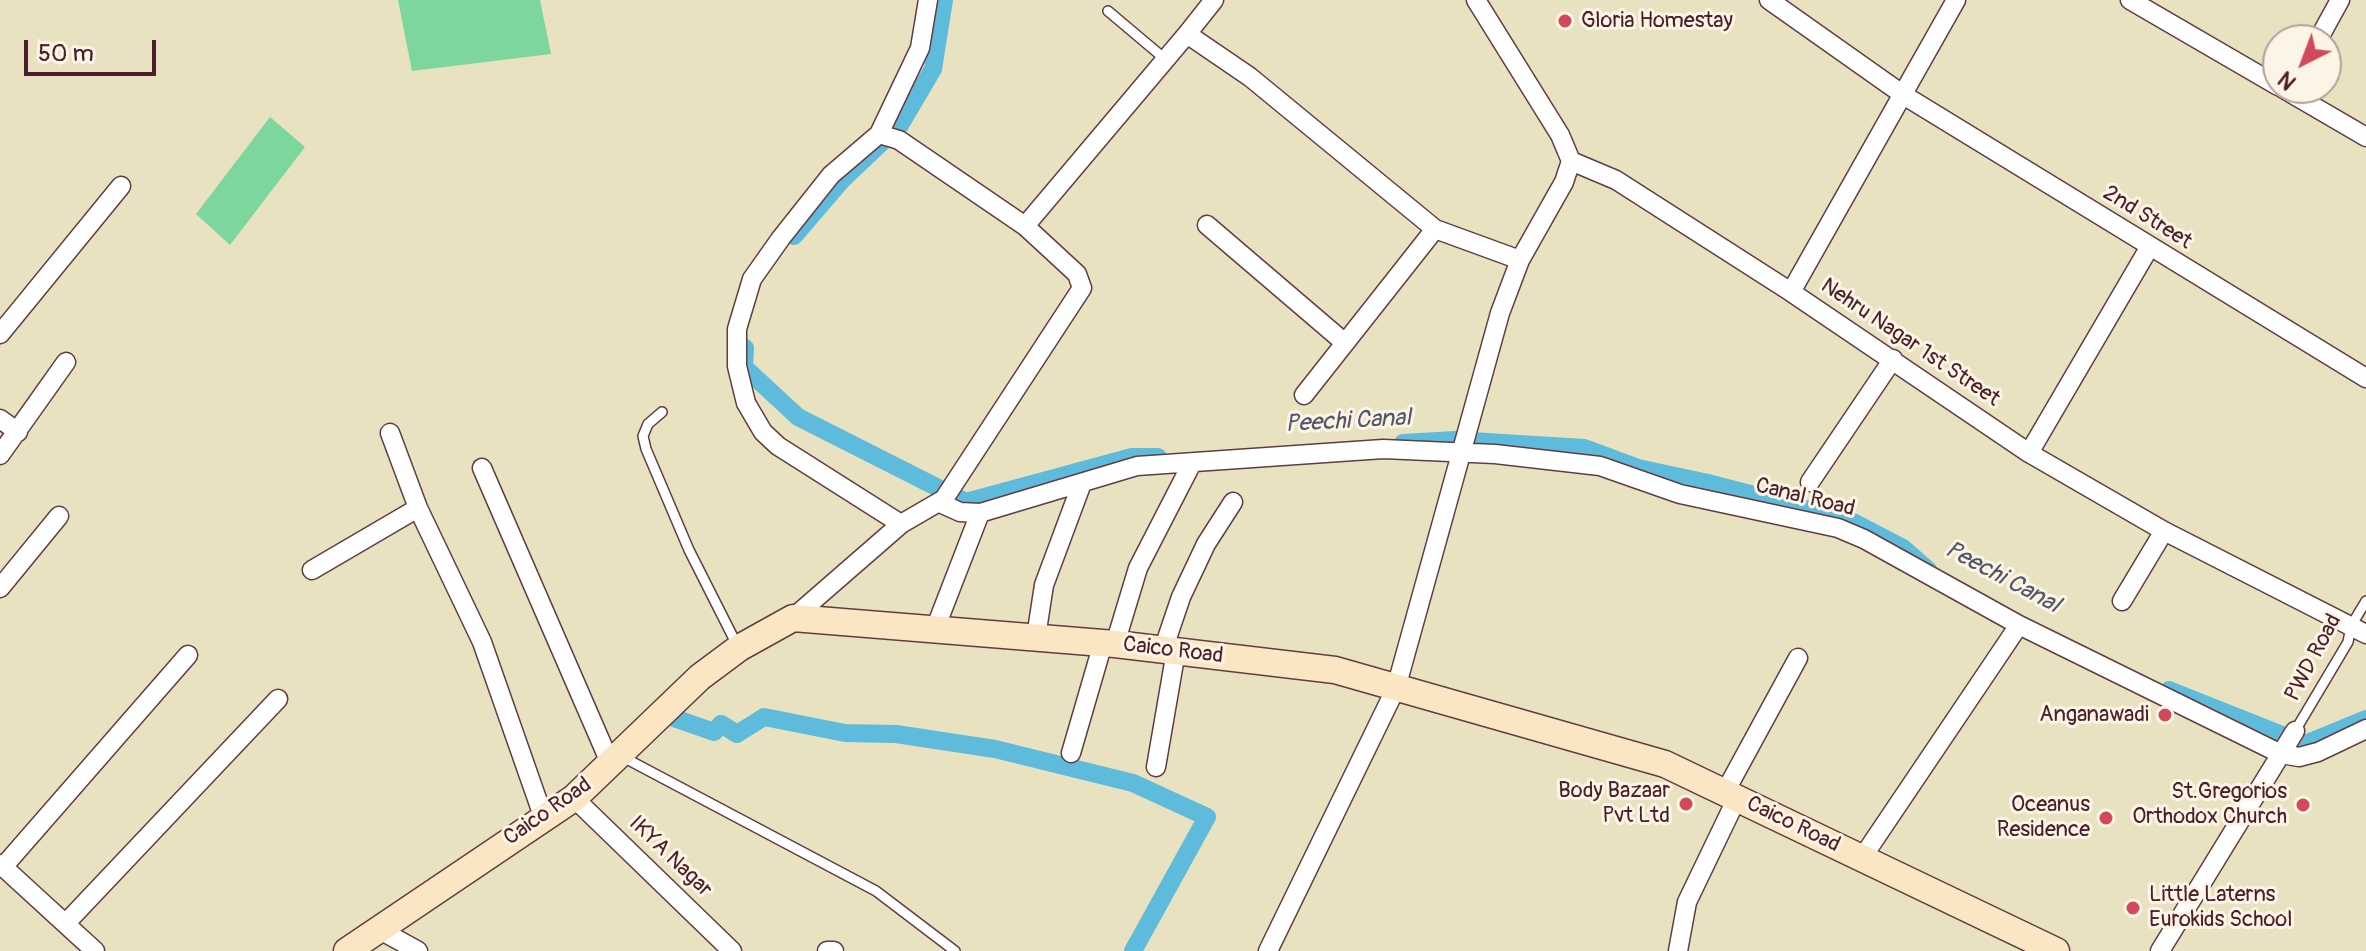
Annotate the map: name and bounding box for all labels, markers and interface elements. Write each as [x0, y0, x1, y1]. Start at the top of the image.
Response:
place label: Gloria Homestay [1581, 8, 1733, 34]
marker: Gloria Homestay [1556, 12, 1574, 30]
scale bar [28, 24, 160, 74]
north arrow [2262, 24, 2342, 104]
text: 50 m [38, 39, 94, 68]
text: N [2272, 65, 2302, 96]
street label: 2nd Street [2098, 180, 2196, 256]
street label: Nehru Nagar 1st Street [1815, 273, 2005, 413]
water label: Peechi Canal [1284, 404, 1412, 440]
street label: Canal Road [1753, 473, 1857, 523]
water label: Peechi Canal [1940, 536, 2064, 620]
street label: PWD Road [2280, 610, 2348, 706]
street label: Caico Road [1121, 632, 1225, 670]
place label: Anganawadi [2039, 702, 2149, 728]
marker: Anganawadi [2156, 706, 2174, 724]
street label: Caico Road [499, 772, 597, 852]
place label: Body Bazaar Pvt Ltd [1558, 778, 1670, 830]
place label: St.Gregorios Orthodox Church [2132, 779, 2287, 830]
street label: Caico Road [1742, 791, 1844, 859]
place label: Oceanus Residence [1997, 792, 2090, 844]
marker: Body Bazaar Pvt Ltd [1677, 795, 1695, 813]
marker: St.Gregorios Orthodox Church [2294, 796, 2312, 814]
marker: Oceanus Residence [2097, 809, 2115, 827]
street label: IKYA Nagar [623, 811, 717, 903]
place label: Little Laterns Eurokids School [2149, 882, 2292, 934]
marker: Little Laterns Eurokids School [2124, 899, 2142, 917]

